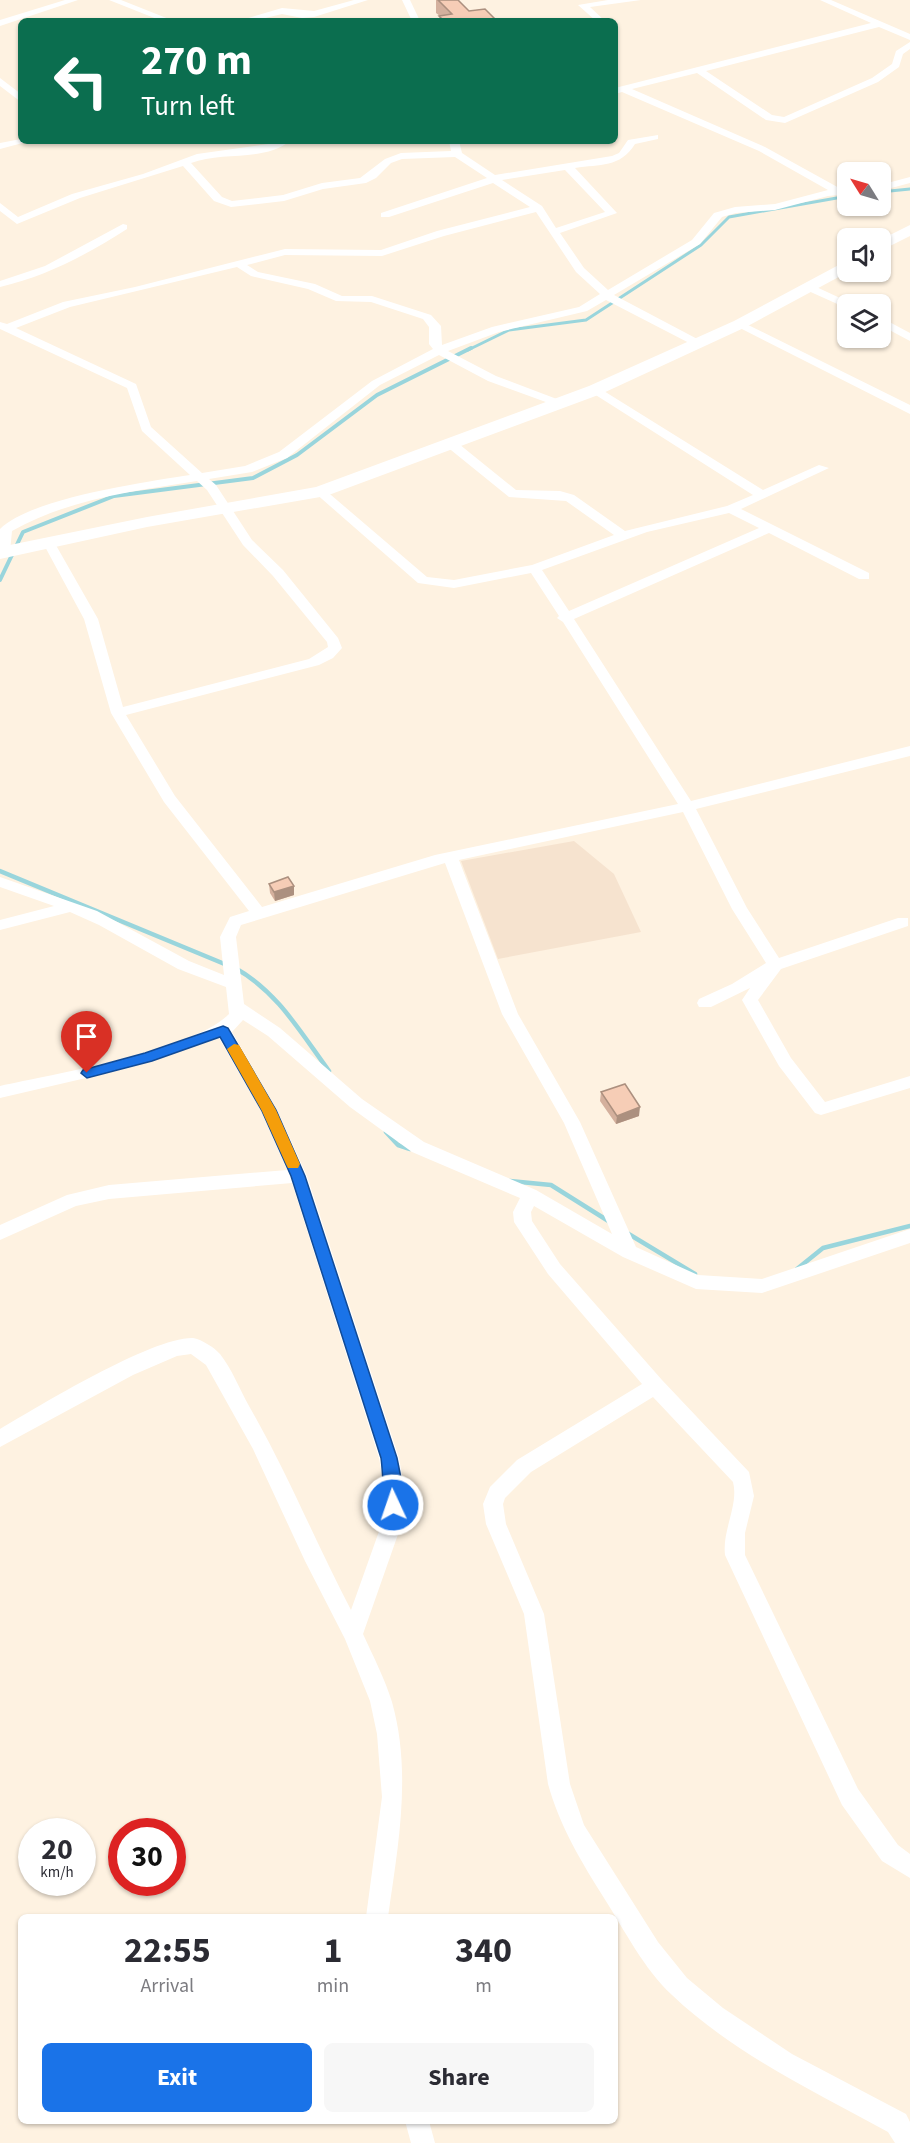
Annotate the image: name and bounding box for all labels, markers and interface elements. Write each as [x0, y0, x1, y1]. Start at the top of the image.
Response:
text: 270 m [141, 31, 252, 91]
icon: left [42, 42, 120, 120]
text: Turn left [141, 87, 235, 126]
north arrow [837, 162, 891, 216]
map controls [837, 162, 891, 348]
button: sound [837, 228, 891, 282]
button: layers [837, 294, 891, 348]
pin [61, 1011, 112, 1073]
icon: arrive [70, 1020, 103, 1053]
position arrow [361, 1473, 425, 1537]
speed limit sign: 30 [108, 1818, 186, 1896]
text: 20 [41, 1828, 73, 1871]
text: km/h [40, 1862, 74, 1883]
text: 22:55 [124, 1925, 211, 1976]
text: 1 [323, 1925, 342, 1976]
text: 340 [455, 1925, 512, 1976]
text: Arrival [140, 1972, 194, 2000]
text: min [317, 1972, 349, 2000]
text: m [475, 1972, 492, 2000]
button: Exit [42, 2043, 312, 2112]
button: Share [324, 2043, 594, 2112]

